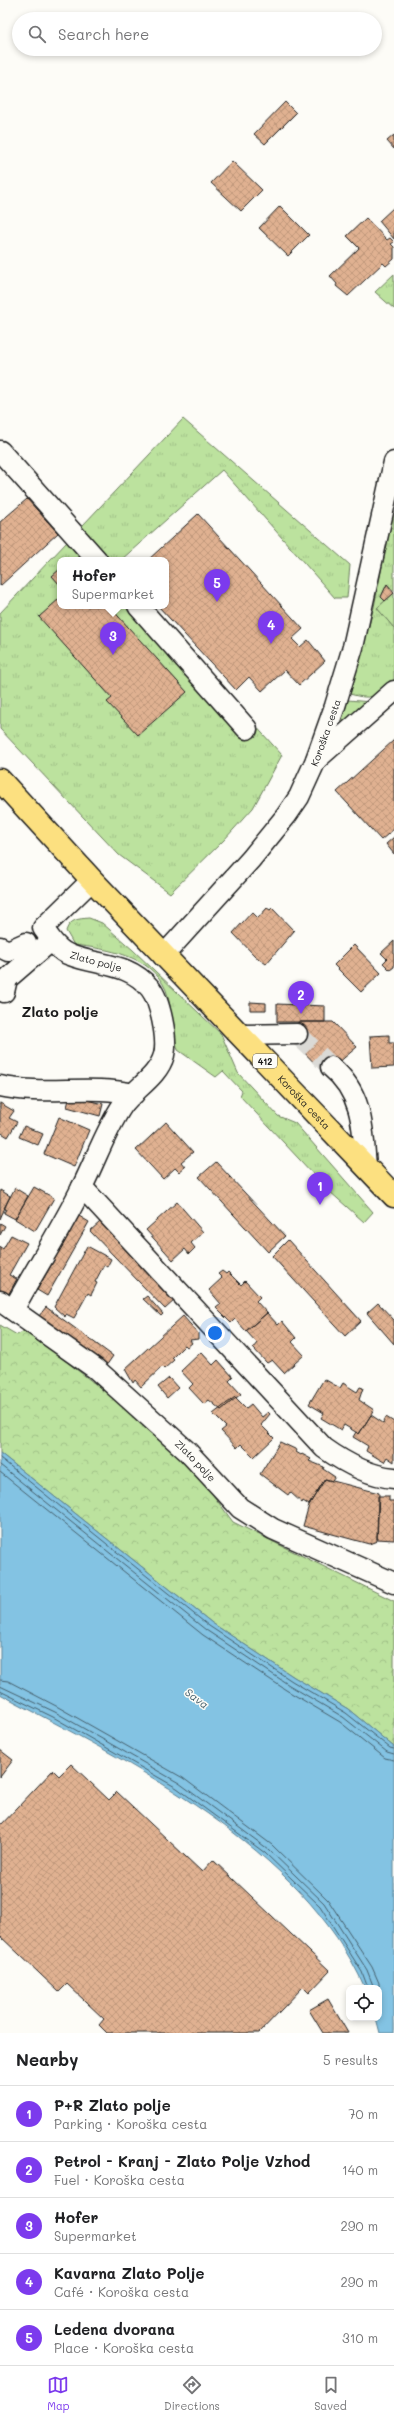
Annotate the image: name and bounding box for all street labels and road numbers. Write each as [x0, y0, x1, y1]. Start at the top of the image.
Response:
street label: Koroška cesta [307, 698, 344, 769]
street label: Zlato polje [69, 947, 123, 975]
road number: 412 [253, 1054, 277, 1068]
street label: Koroška cesta [275, 1072, 334, 1132]
street label: Zlato polje [172, 1437, 219, 1485]

